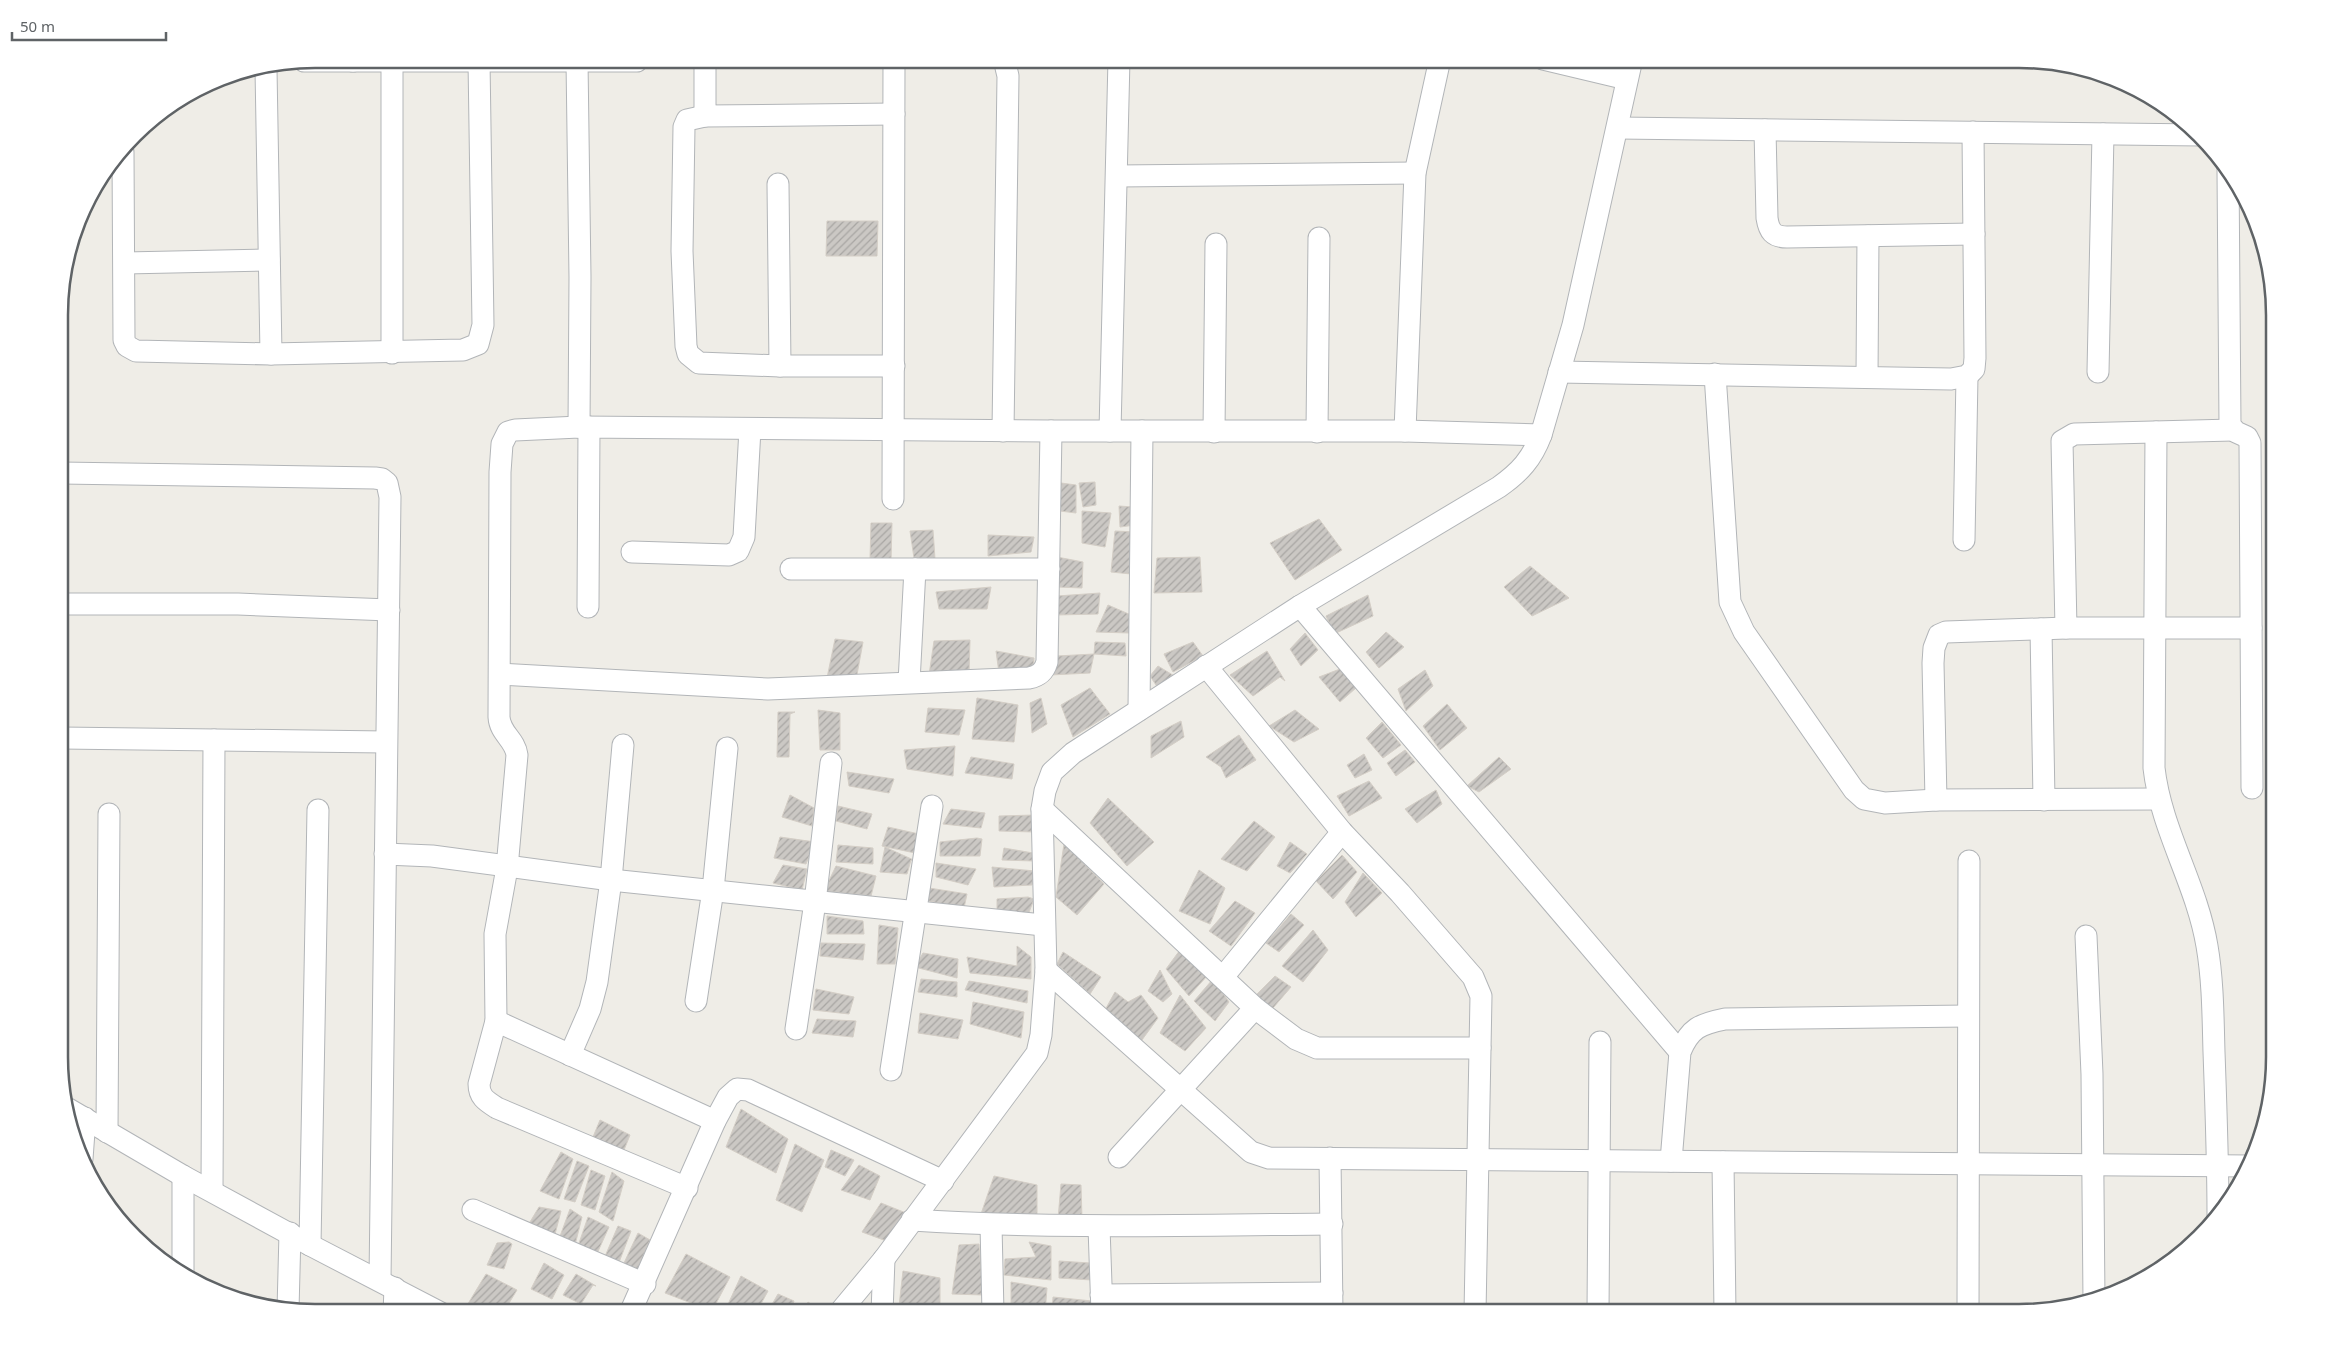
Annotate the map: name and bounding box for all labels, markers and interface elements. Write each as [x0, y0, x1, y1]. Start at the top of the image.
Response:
scale bar [12, 10, 166, 42]
text: 50 m [20, 16, 55, 36]

